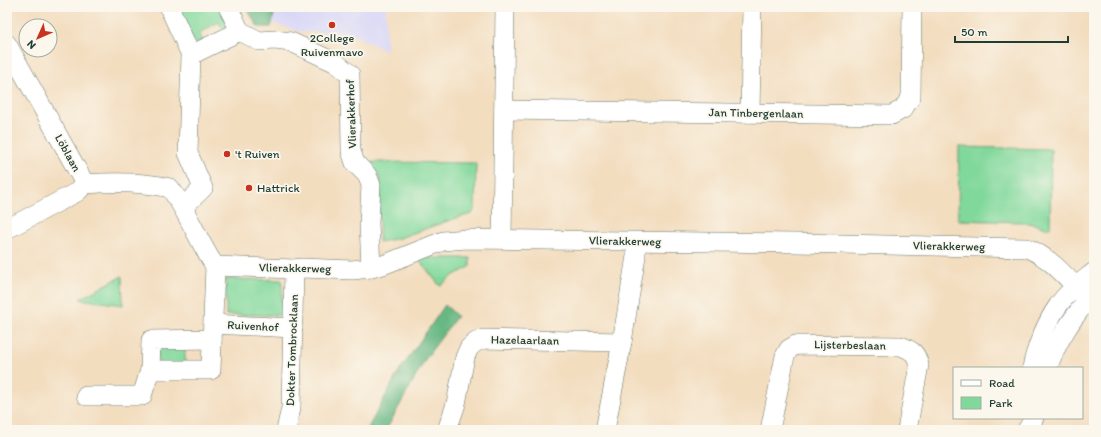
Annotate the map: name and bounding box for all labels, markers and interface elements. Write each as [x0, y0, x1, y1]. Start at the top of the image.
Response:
north arrow [18, 18, 58, 58]
scale bar [955, 18, 1068, 44]
marker: 2College Ruivenmavo [327, 20, 337, 30]
text: 50 m [961, 25, 987, 39]
place label: 2College Ruivenmavo [301, 31, 363, 59]
text: N [24, 37, 39, 52]
street label: Vlierakkerhof [343, 79, 359, 149]
street label: Jan Tinbergenlaan [708, 105, 804, 121]
street label: Löblaan [52, 132, 84, 174]
place label: 't Ruiven [235, 147, 280, 161]
marker: 't Ruiven [222, 149, 232, 159]
place label: Hattrick [257, 181, 300, 195]
marker: Hattrick [244, 183, 254, 193]
street label: Vlierakkerweg [589, 233, 662, 249]
street label: Vlierakkerweg [913, 238, 986, 254]
street label: Vlierakkerweg [259, 260, 332, 276]
street label: Dokter Tombrocklaan [283, 294, 301, 406]
street label: Ruivenhof [227, 318, 280, 334]
street label: Hazelaarlaan [491, 332, 560, 348]
street label: Lijsterbeslaan [814, 337, 887, 353]
legend [953, 367, 1083, 419]
text: Road [989, 376, 1015, 390]
text: Park [989, 396, 1013, 410]

